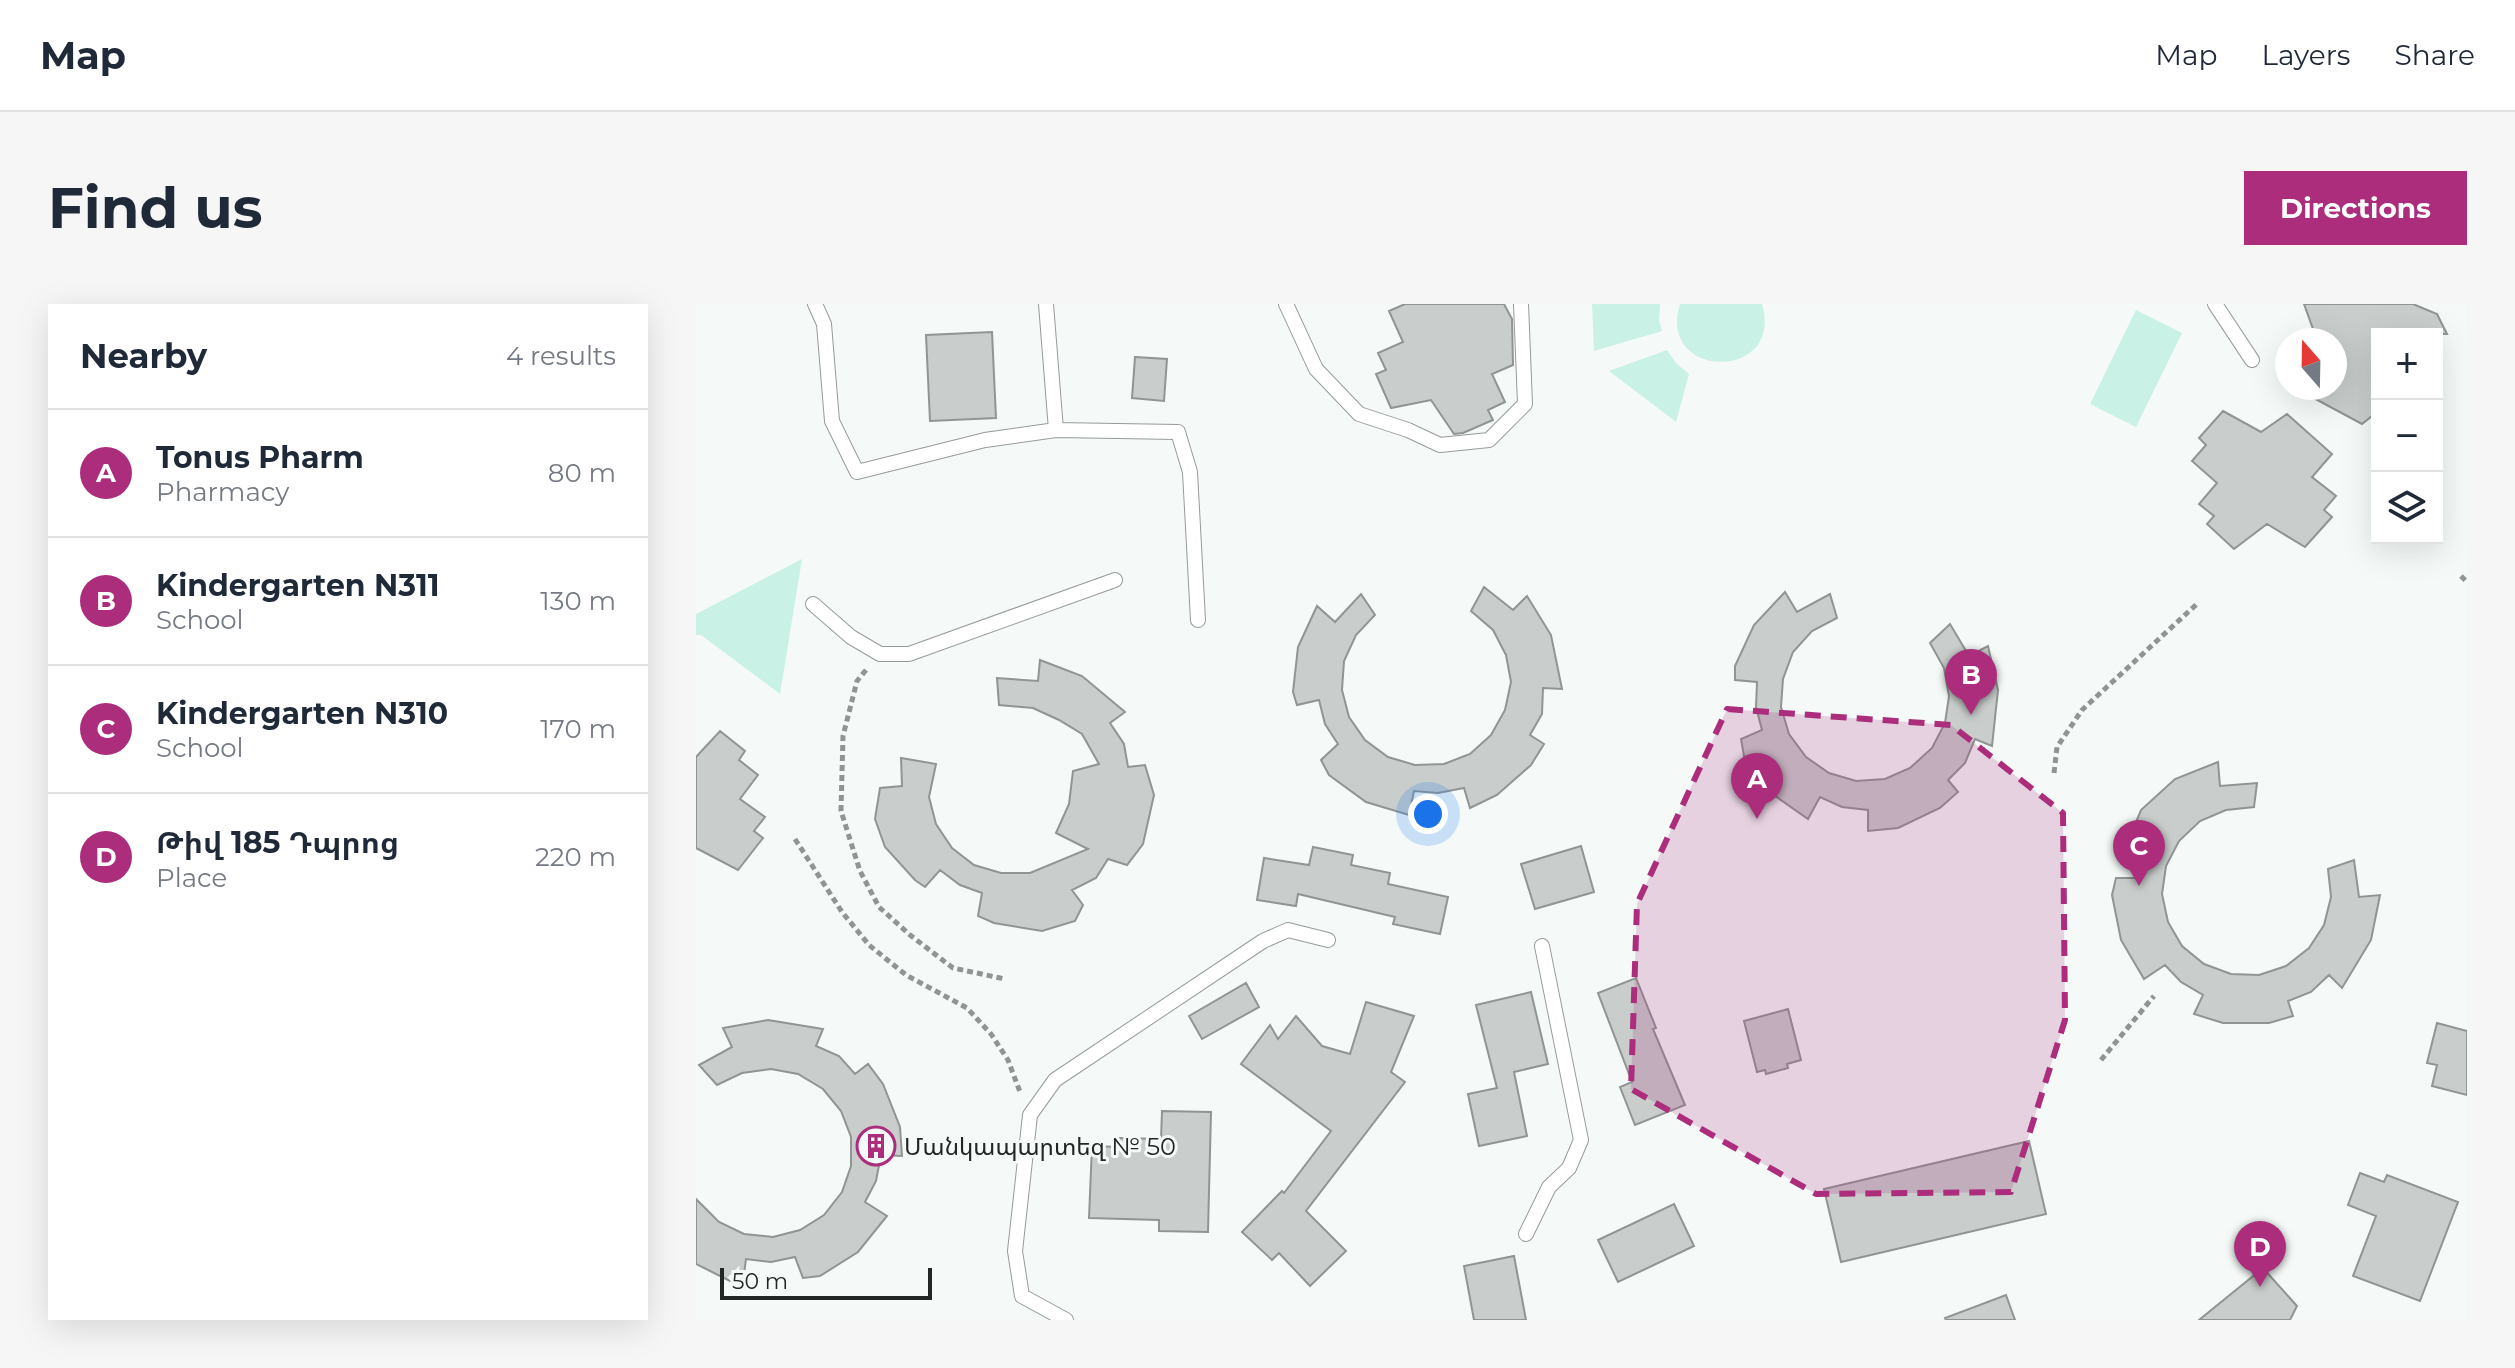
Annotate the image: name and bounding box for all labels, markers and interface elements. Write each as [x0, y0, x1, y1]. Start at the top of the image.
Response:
text: Map [40, 32, 126, 79]
text: Map [2155, 38, 2218, 72]
text: Layers [2262, 38, 2351, 72]
text: Share [2395, 38, 2475, 72]
button: Directions [2244, 171, 2467, 245]
text: Find us [48, 174, 262, 242]
north arrow [2275, 328, 2347, 400]
map controls [2371, 328, 2443, 544]
button: + [2371, 328, 2443, 400]
text: Nearby [80, 335, 207, 377]
text: 4 results [506, 340, 616, 372]
button: − [2371, 400, 2443, 472]
text: Tonus Pharm [156, 439, 364, 476]
text: A [96, 457, 116, 489]
text: 80 m [548, 457, 616, 489]
button: layers [2371, 472, 2443, 544]
text: Pharmacy [156, 476, 289, 508]
text: Kindergarten N311 [156, 567, 440, 604]
text: B [96, 585, 116, 617]
text: 130 m [540, 585, 616, 617]
text: School [156, 604, 244, 636]
pin: B [1945, 649, 1997, 715]
text: Kindergarten N310 [156, 695, 448, 732]
text: C [97, 713, 115, 745]
text: 170 m [540, 713, 616, 745]
text: School [156, 732, 244, 764]
pin: A [1731, 753, 1783, 819]
your location [1408, 794, 1448, 834]
pin: C [2113, 820, 2165, 886]
text: Թիվ 185 Դպրոց [156, 824, 399, 861]
text: D [95, 841, 117, 873]
text: 220 m [535, 841, 616, 873]
text: Place [156, 862, 227, 894]
building icon: Մանկապարտեզ № 50 [855, 1125, 897, 1167]
place label: Մանկապարտեզ № 50 [904, 1132, 1176, 1161]
pin: D [2234, 1221, 2286, 1287]
scale bar [720, 1264, 932, 1300]
text: 50 m [732, 1268, 788, 1295]

